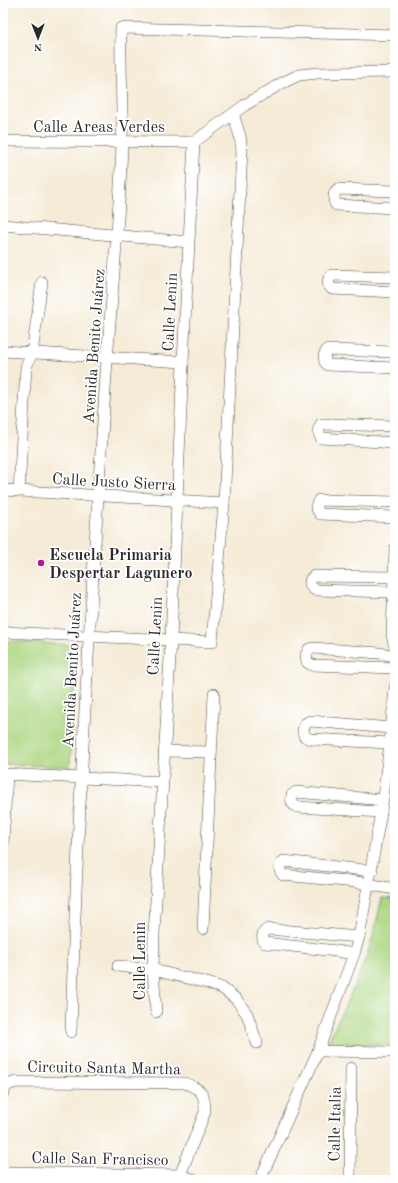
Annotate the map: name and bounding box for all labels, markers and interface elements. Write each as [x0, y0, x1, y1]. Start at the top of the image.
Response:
north arrow [18, 18, 58, 58]
text: N [33, 41, 42, 52]
street label: Calle Areas Verdes [33, 120, 165, 136]
street label: Avenida Benito Juárez [82, 268, 108, 424]
street label: Calle Lenin [161, 272, 181, 352]
street label: Calle Justo Sierra [52, 472, 176, 494]
place label: Escuela Primaria Despertar Lagunero [49, 548, 193, 582]
marker: Escuela Primaria Despertar Lagunero [36, 558, 46, 568]
street label: Avenida Benito Juárez [61, 592, 85, 748]
street label: Calle Lenin [146, 596, 166, 676]
street label: Calle Lenin [133, 921, 149, 1000]
street label: Circuito Santa Martha [27, 1060, 181, 1078]
street label: Calle Italia [327, 1086, 345, 1162]
street label: Calle San Francisco [31, 1151, 169, 1169]

